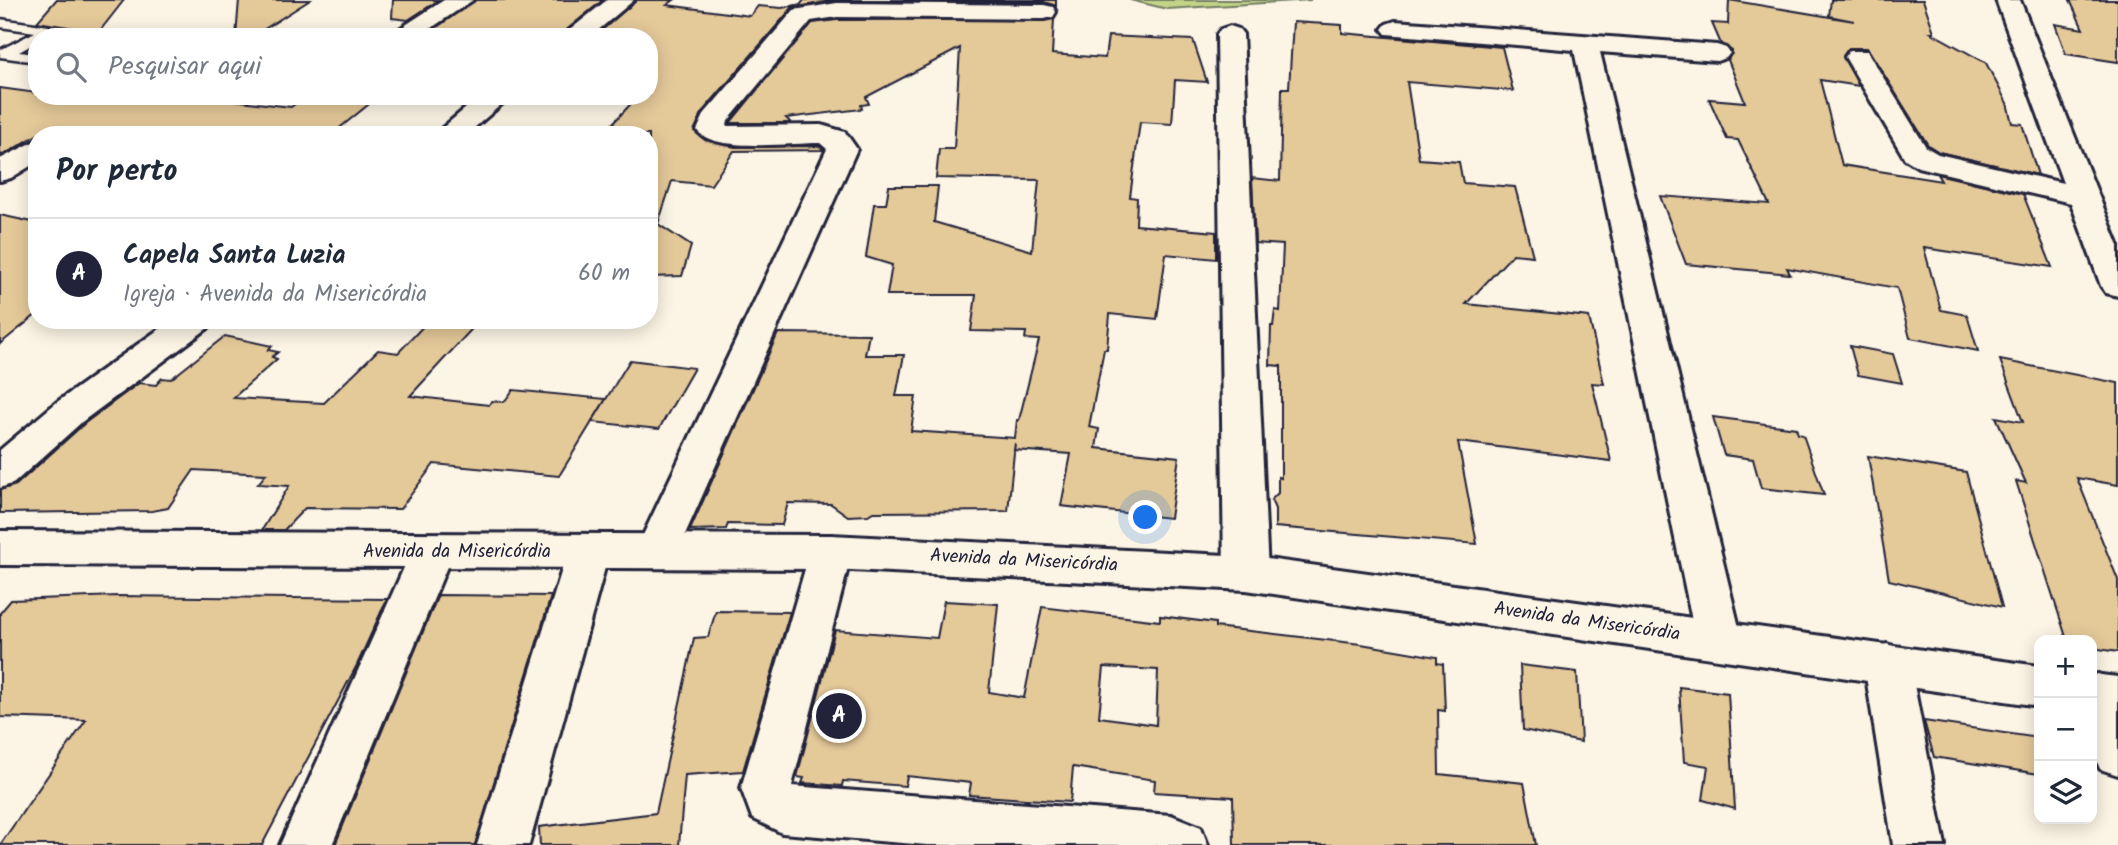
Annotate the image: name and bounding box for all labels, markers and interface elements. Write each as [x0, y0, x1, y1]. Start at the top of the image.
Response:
search box [28, 28, 658, 105]
text: Pesquisar aqui [108, 46, 261, 88]
icon: search [52, 48, 90, 86]
text: Por perto [56, 148, 177, 196]
text: Capela Santa Luzia [123, 235, 346, 277]
text: A [72, 256, 86, 292]
text: 60 m [578, 256, 630, 292]
text: Igreja · Avenida da Misericórdia [123, 277, 427, 313]
your location [1128, 500, 1162, 534]
street label: Avenida da Misericórdia [363, 537, 551, 567]
street label: Avenida da Misericórdia [929, 541, 1119, 581]
street label: Avenida da Misericórdia [1492, 594, 1682, 650]
map controls [2034, 635, 2097, 824]
button: + [2034, 635, 2097, 698]
pin: A [816, 690, 862, 742]
button: − [2034, 698, 2097, 761]
button: layers [2034, 761, 2097, 824]

